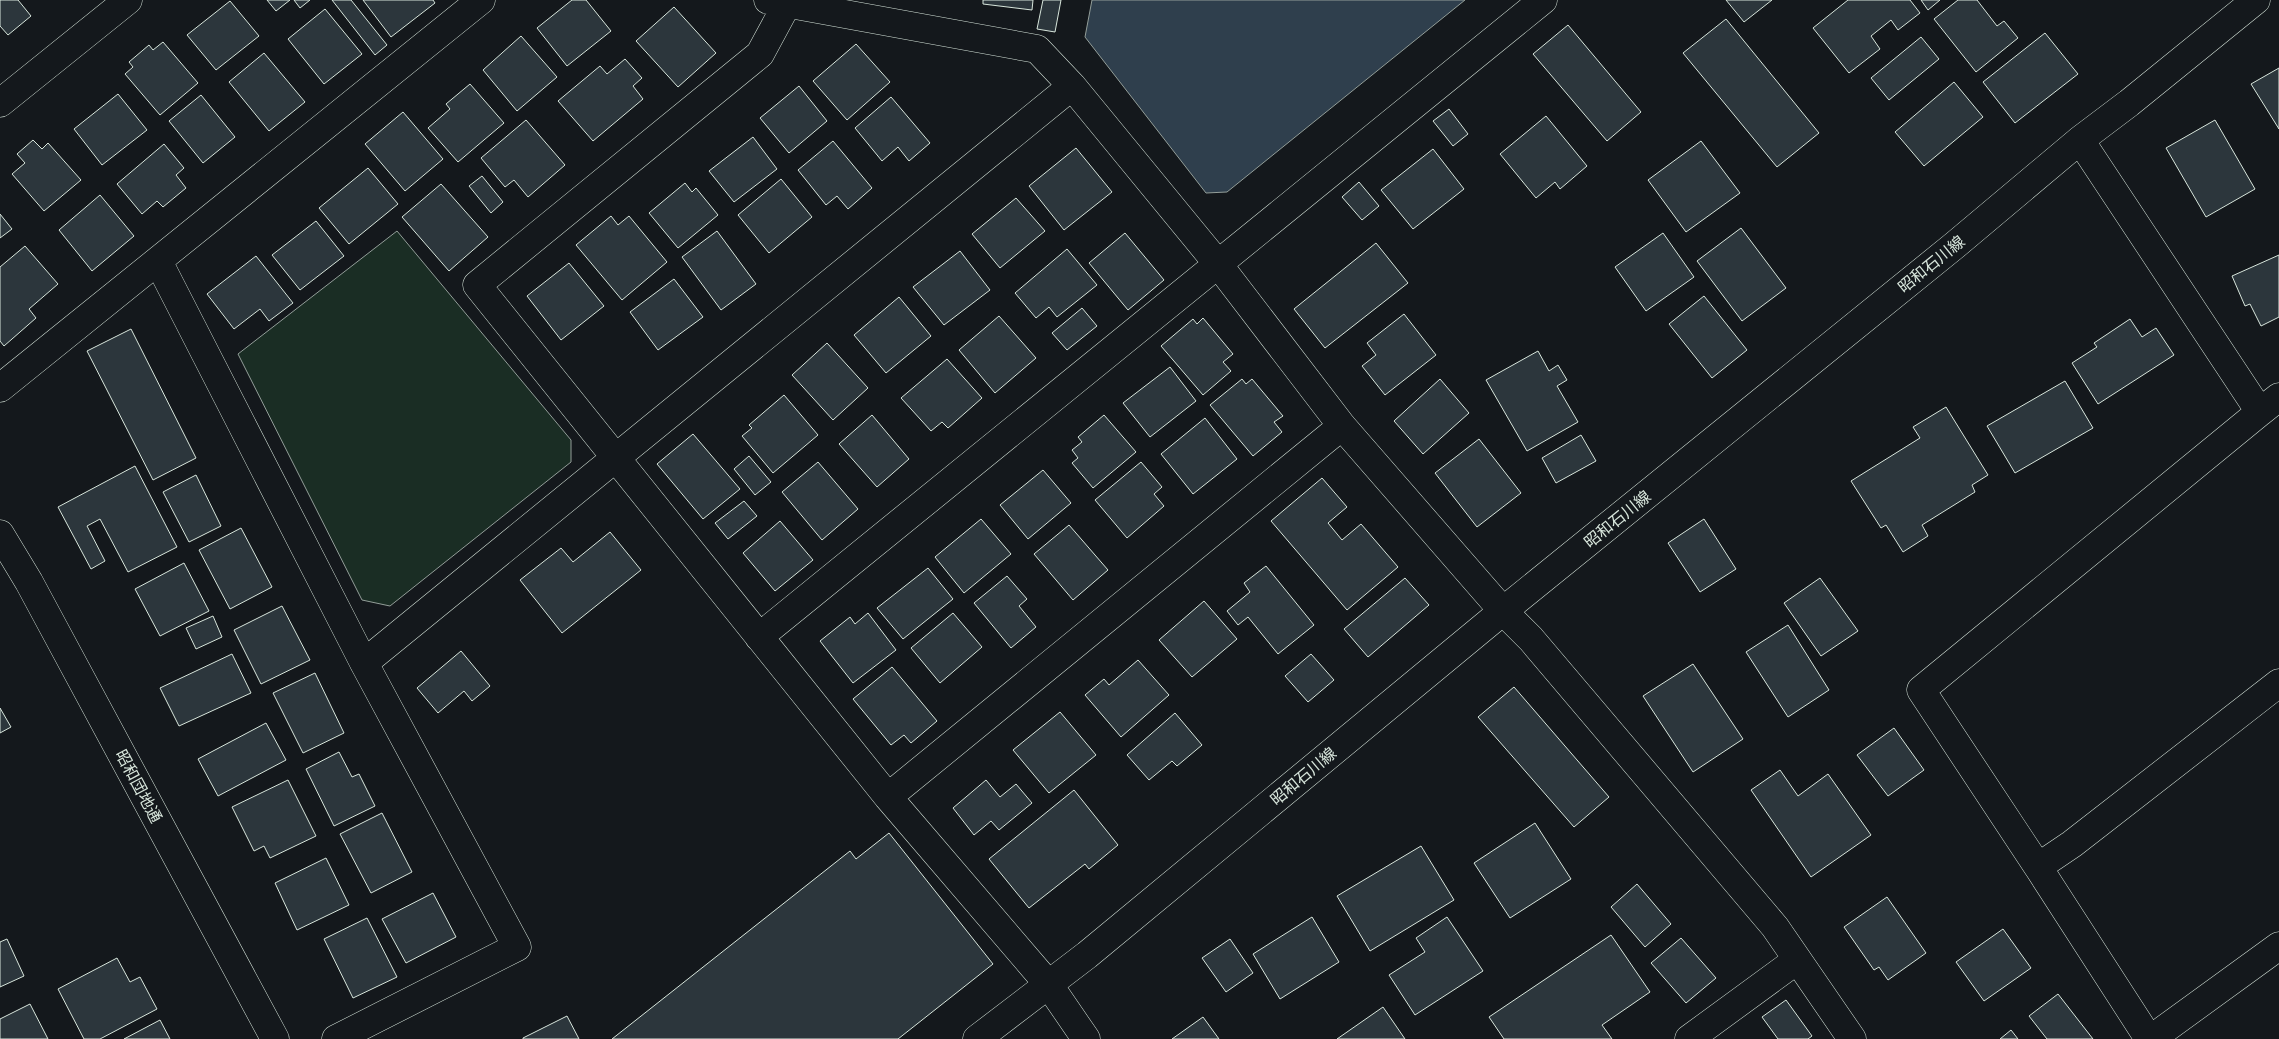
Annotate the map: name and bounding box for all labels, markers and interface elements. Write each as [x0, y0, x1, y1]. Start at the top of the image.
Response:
street label: 昭和石川線 [1894, 231, 1968, 297]
street label: 昭和石川線 [1580, 486, 1654, 552]
street label: 昭和石川線 [1266, 743, 1340, 809]
street label: 昭和団地通 [111, 746, 167, 826]

